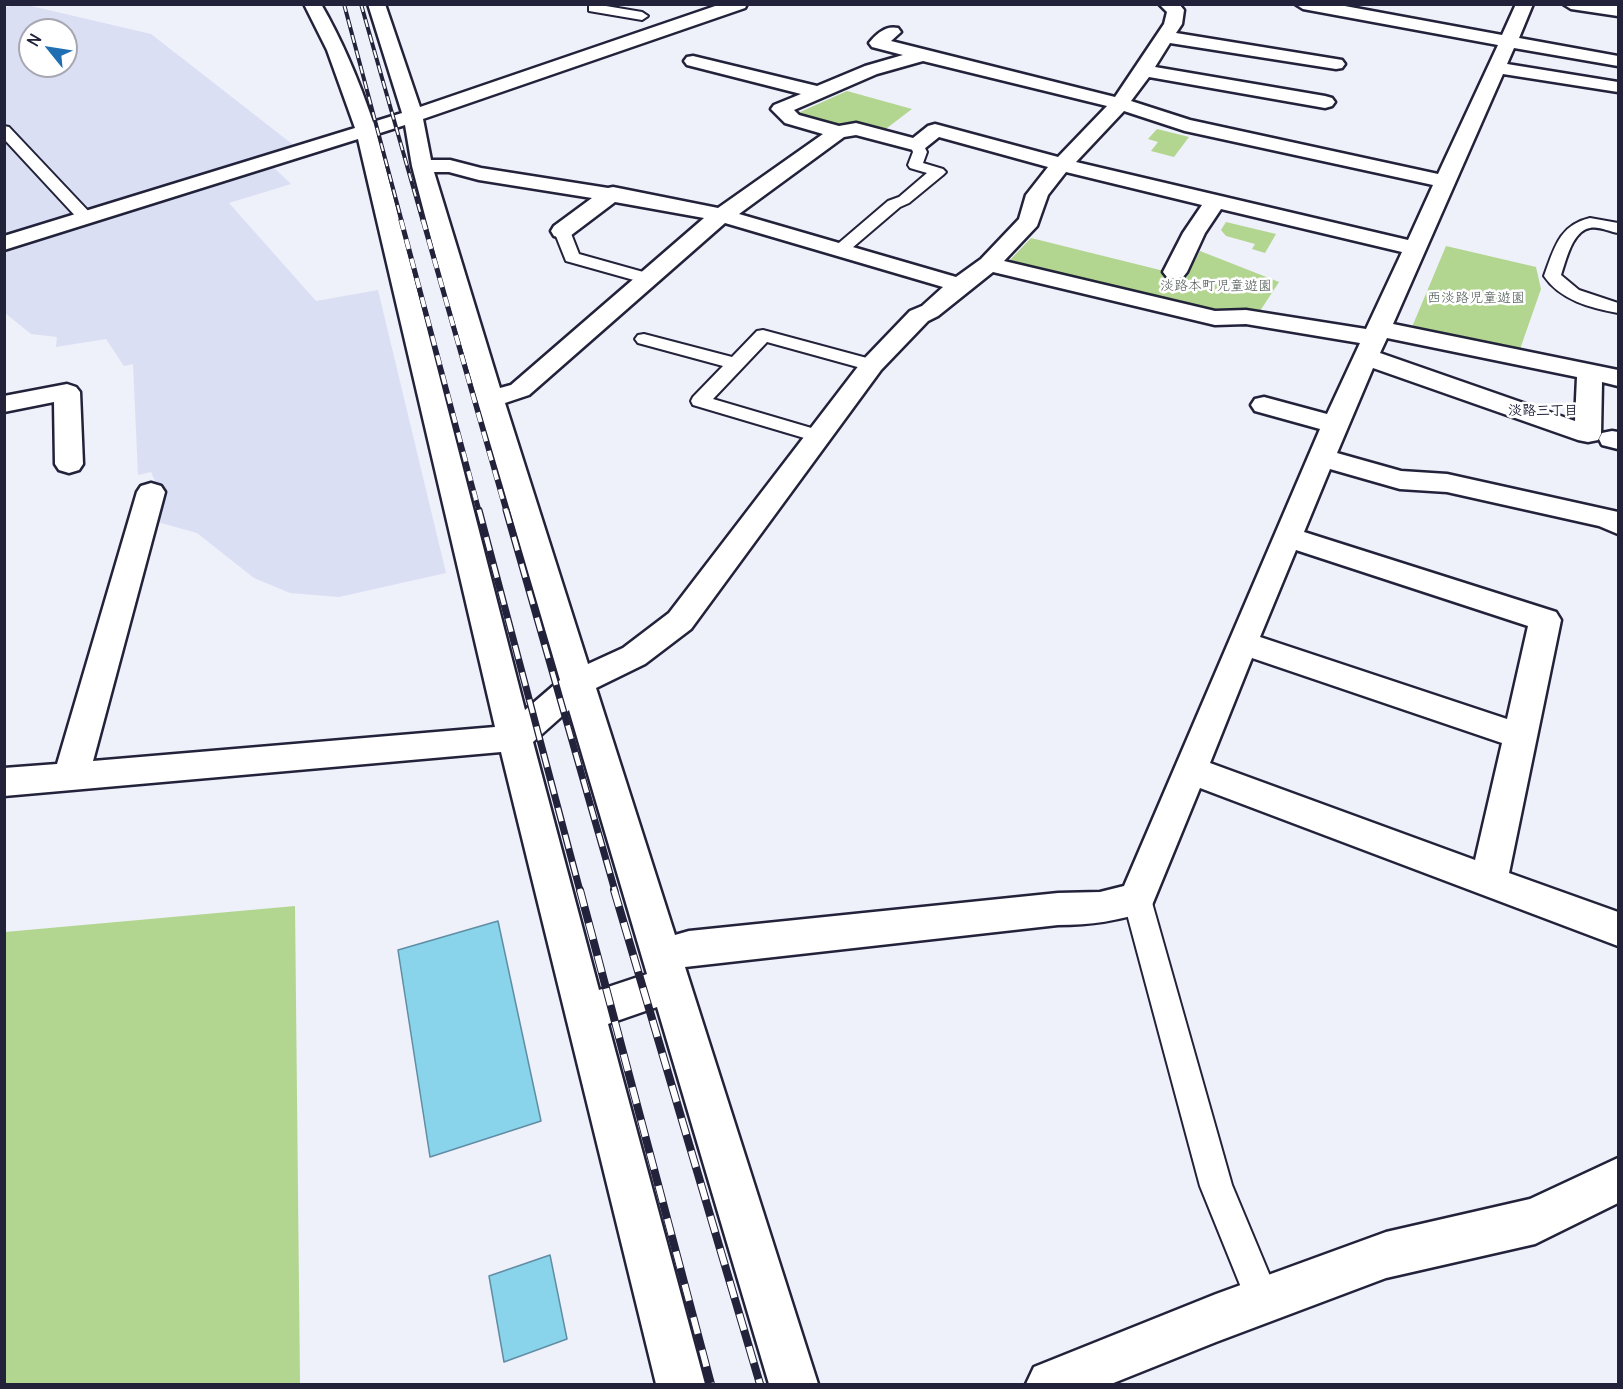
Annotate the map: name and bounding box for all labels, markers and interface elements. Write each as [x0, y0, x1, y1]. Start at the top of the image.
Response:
north arrow [18, 18, 78, 78]
text: N [23, 30, 46, 50]
park label: 淡路本町児童遊園 [1160, 278, 1272, 294]
park label: 西淡路児童遊園 [1427, 290, 1525, 306]
district label: 淡路三丁目 [1508, 403, 1578, 419]

